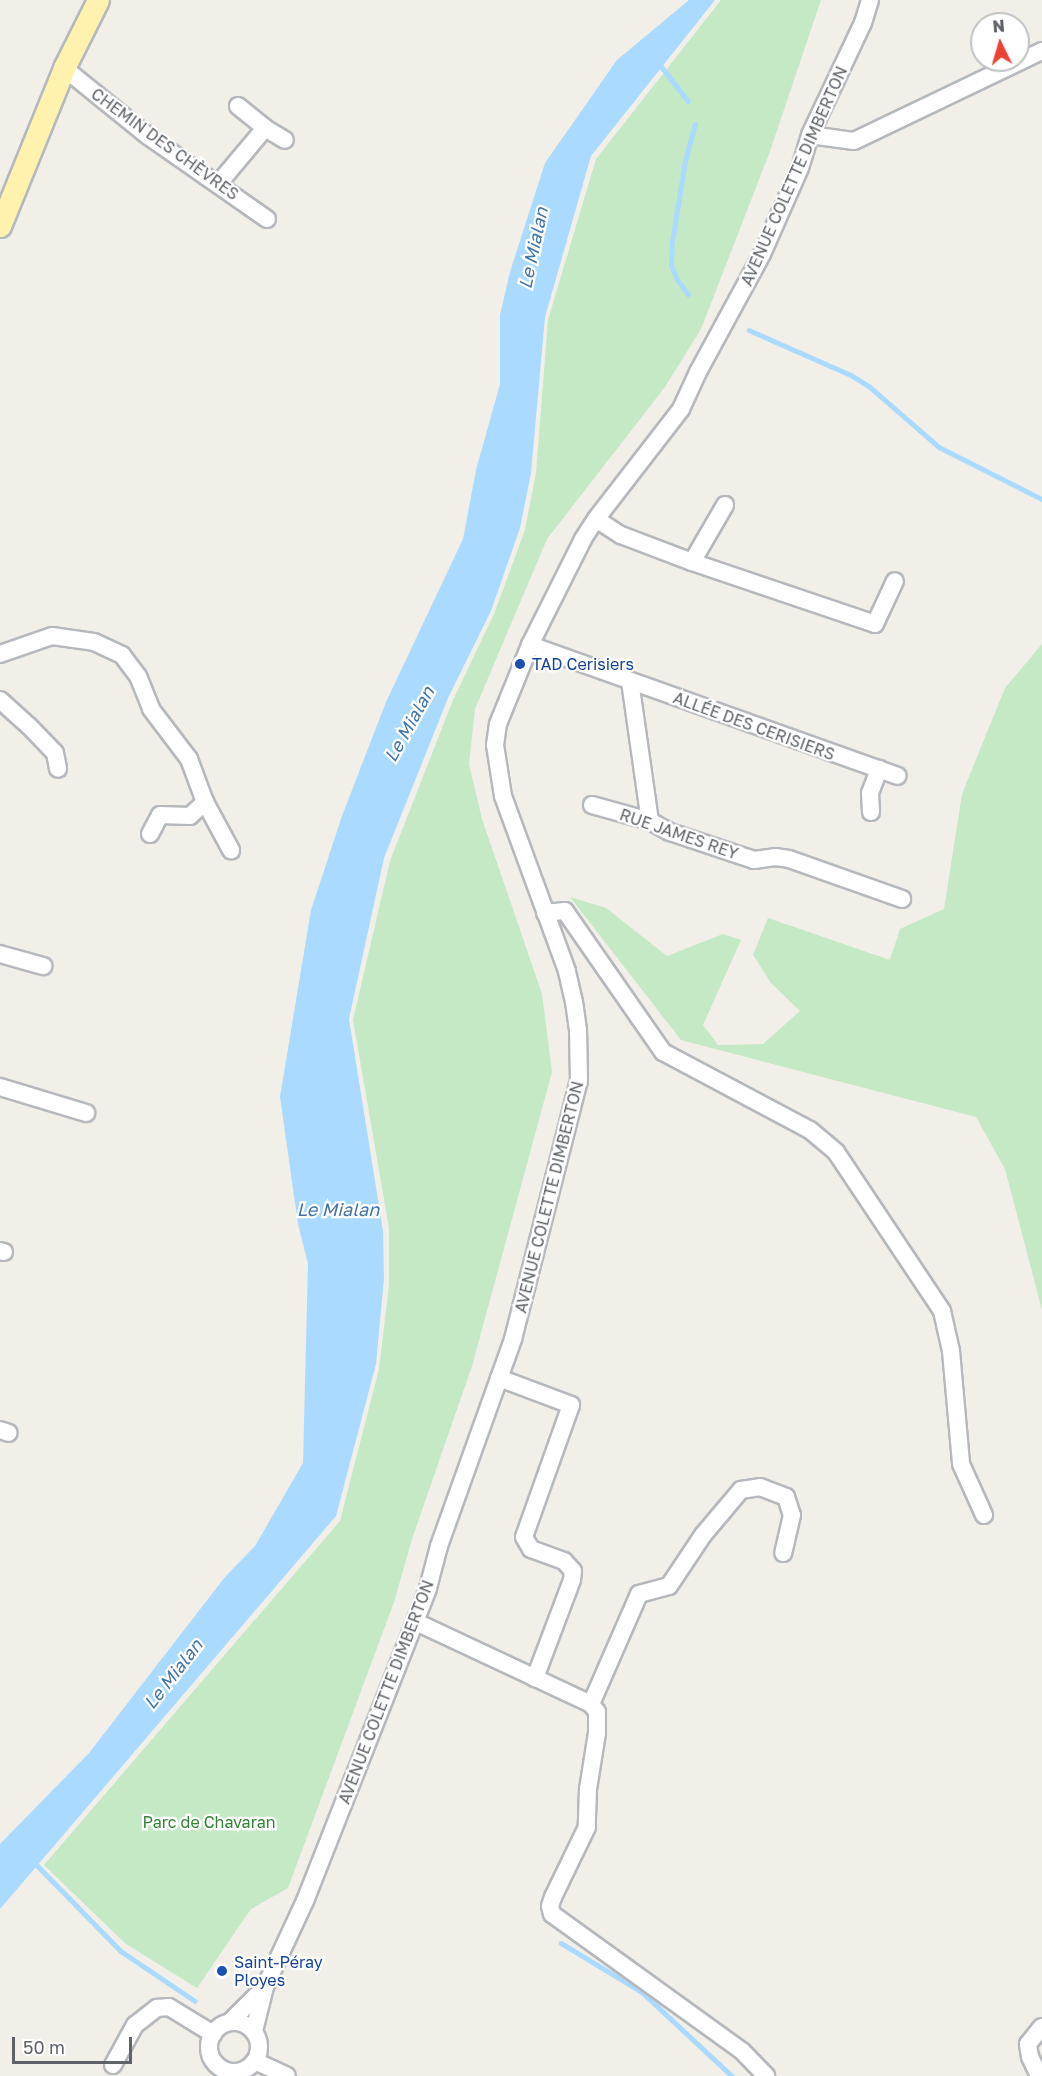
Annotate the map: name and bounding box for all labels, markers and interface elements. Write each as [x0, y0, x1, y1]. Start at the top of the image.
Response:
north arrow [970, 12, 1030, 72]
text: N [992, 16, 1006, 37]
street label: AVENUE COLETTE DIMBERTON [737, 63, 851, 289]
street label: CHEMIN DES CHÈVRES [88, 84, 242, 204]
water label: Le Mialan [514, 205, 552, 291]
place label: TAD Cerisiers [532, 654, 634, 674]
marker: TAD Cerisiers [513, 657, 527, 671]
water label: Le Mialan [380, 683, 438, 765]
street label: ALLÉE DES CERISIERS [671, 688, 837, 764]
street label: RUE JAMES REY [617, 805, 741, 863]
street label: AVENUE COLETTE DIMBERTON [511, 1079, 587, 1315]
water label: Le Mialan [297, 1198, 379, 1220]
street label: AVENUE COLETTE DIMBERTON [334, 1577, 438, 1807]
water label: Le Mialan [139, 1635, 207, 1713]
park label: Parc de Chavaran [142, 1812, 276, 1832]
place label: Saint-Péray Ployes [234, 1952, 323, 1990]
marker: Saint-Péray Ployes [215, 1964, 229, 1978]
scale bar [15, 2025, 135, 2063]
text: 50 m [23, 2036, 65, 2058]

